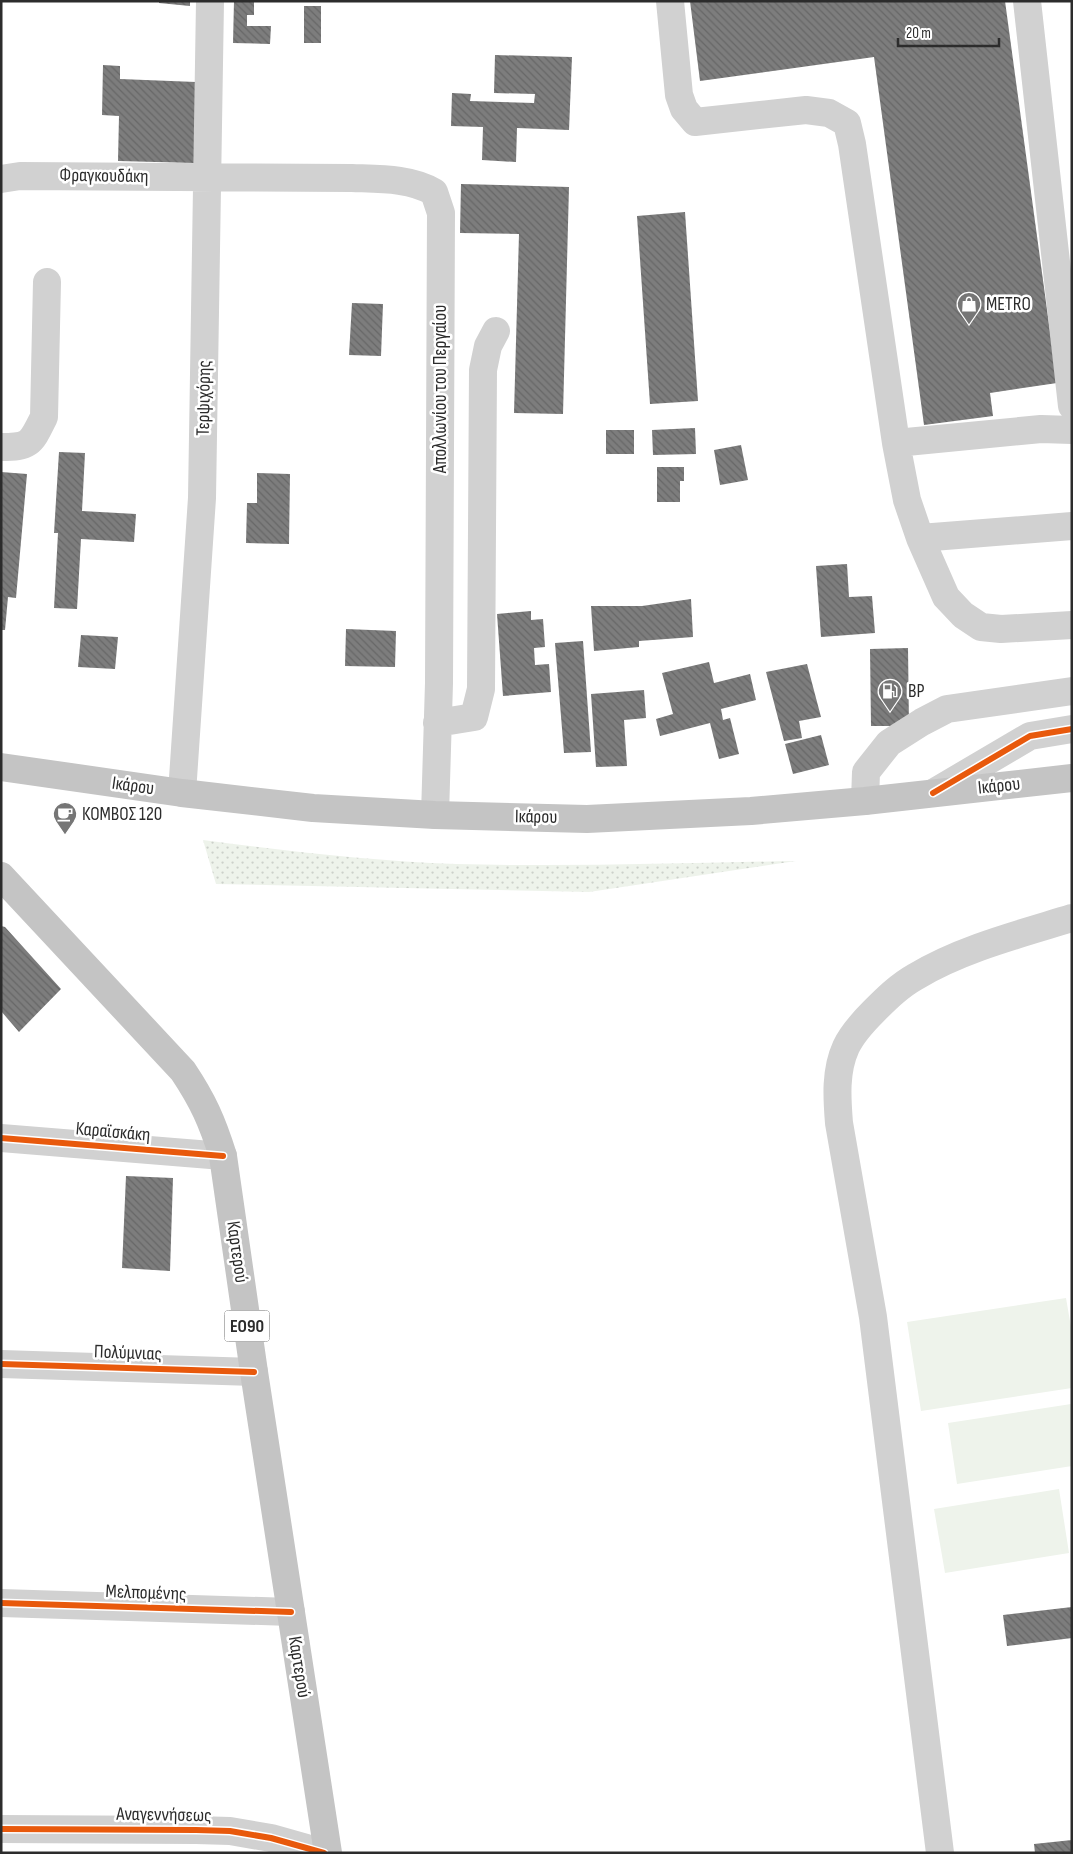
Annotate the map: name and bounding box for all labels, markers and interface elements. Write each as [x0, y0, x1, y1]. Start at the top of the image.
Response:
scale bar [898, 15, 999, 47]
text: 20 m [906, 24, 931, 43]
street label: Φραγκουδάκη [59, 164, 149, 188]
shop icon: METRO [956, 291, 982, 325]
place label: METRO [986, 293, 1031, 316]
street label: Απολλωνίου του Περγαίου [429, 305, 452, 474]
street label: Τερψιχόρης [192, 360, 216, 436]
fuel station icon: BP [877, 678, 903, 712]
place label: BP [908, 680, 924, 703]
street label: Ικάρου [110, 772, 156, 800]
street label: Ικάρου [977, 772, 1021, 800]
cafe icon: ΚΟΜΒΟΣ 120 [52, 801, 78, 835]
place label: ΚΟΜΒΟΣ 120 [82, 803, 162, 826]
street label: Ικάρου [515, 805, 557, 829]
street label: Καραϊσκάκη [75, 1117, 151, 1147]
street label: Καρτερού [221, 1220, 253, 1284]
road number: ΕΟ90 [224, 1310, 270, 1342]
street label: Πολύμνιας [94, 1340, 162, 1366]
street label: Μελπομένης [105, 1580, 187, 1606]
street label: Καρτερού [283, 1635, 315, 1699]
street label: Αναγεννήσεως [115, 1803, 212, 1827]

